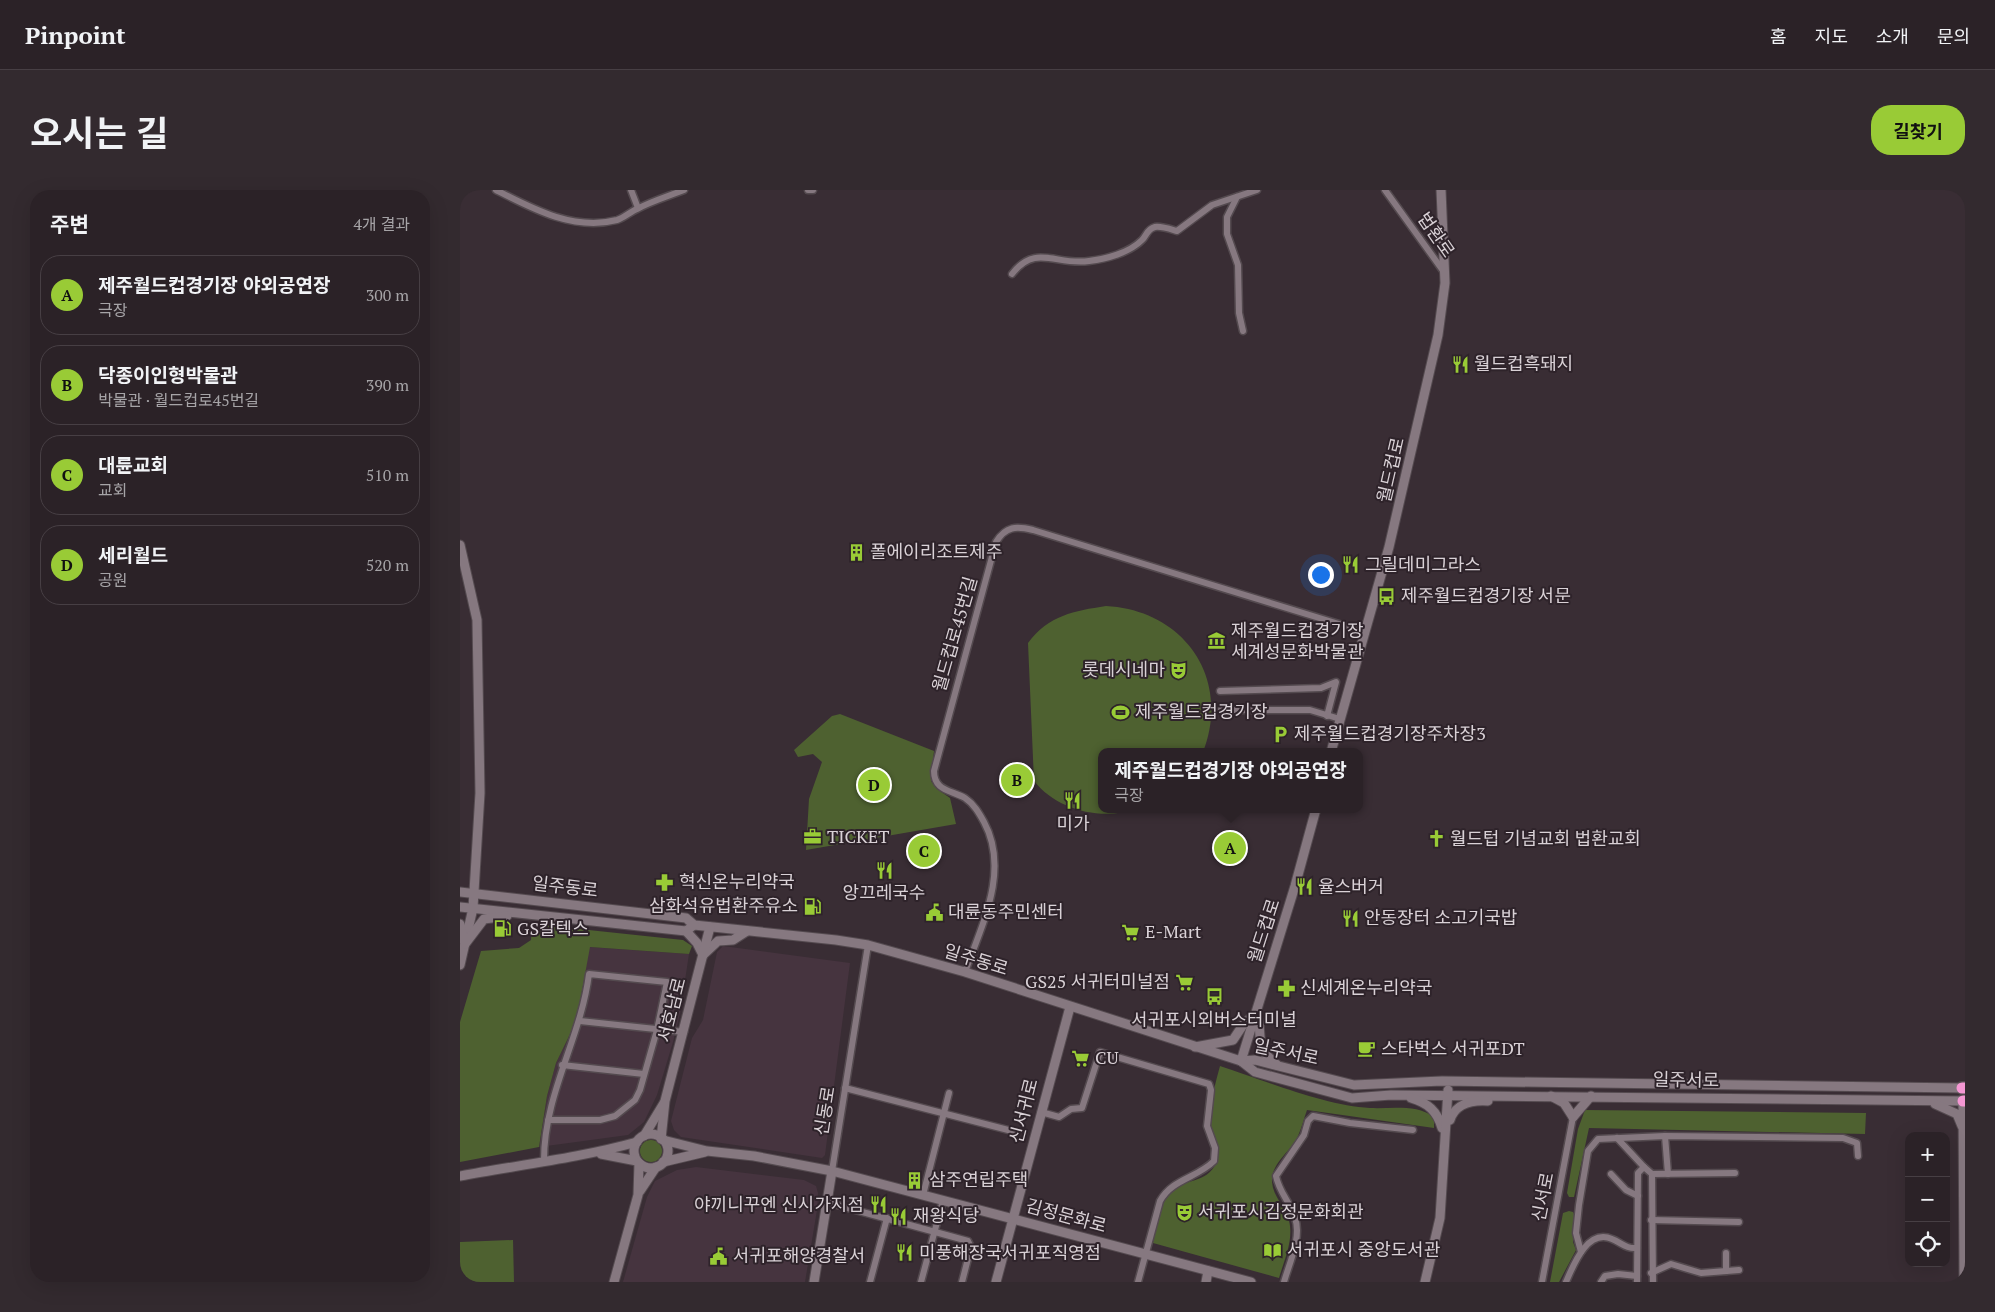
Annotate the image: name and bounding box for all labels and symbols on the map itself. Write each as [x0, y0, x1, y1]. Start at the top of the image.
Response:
street label: 법환로 [1413, 207, 1461, 262]
place label: 월드컵흑돼지 [1474, 351, 1573, 375]
restaurant icon: 월드컵흑돼지 [1450, 354, 1470, 374]
street label: 월드컵로 [1371, 435, 1409, 505]
place label: 폴에이리조트제주 [870, 539, 1002, 563]
building icon: 폴에이리조트제주 [846, 542, 866, 562]
place label: 그릴데미그라스 [1365, 552, 1481, 576]
restaurant icon: 그릴데미그라스 [1341, 555, 1361, 575]
your location [1308, 562, 1334, 588]
street label: 월드컵로45번길 [926, 573, 982, 694]
place label: 제주월드컵경기장 서문 [1401, 583, 1571, 607]
bus stop icon: 제주월드컵경기장 서문 [1377, 586, 1397, 606]
place label: 제주월드컵경기장 세계성문화박물관 [1231, 618, 1364, 663]
museum icon: 제주월드컵경기장 세계성문화박물관 [1207, 631, 1227, 651]
place label: 롯데시네마 [1082, 657, 1165, 681]
theatre icon: 롯데시네마 [1169, 660, 1189, 680]
place label: 제주월드컵경기장 [1135, 699, 1267, 723]
sports icon: 제주월드컵경기장 [1111, 702, 1131, 722]
place label: 제주월드컵경기장주차장3 [1294, 721, 1486, 745]
parking icon: 제주월드컵경기장주차장3 [1270, 724, 1290, 744]
pin: B [1001, 761, 1033, 799]
pin: D [858, 766, 890, 804]
restaurant icon: 미가 [1063, 791, 1083, 811]
place label: 미가 [1056, 811, 1090, 835]
place label: TICKET [827, 824, 889, 848]
place label: 월드텁 기념교회 법환교회 [1450, 826, 1641, 850]
office icon: TICKET [803, 827, 823, 847]
pin: A [1214, 829, 1246, 867]
church icon: 월드텁 기념교회 법환교회 [1426, 829, 1446, 849]
pin: C [908, 832, 940, 870]
restaurant icon: 앙끄레국수 [874, 860, 894, 880]
place label: 혁신온누리약국 [679, 869, 795, 893]
street label: 일주동로 [531, 870, 599, 902]
pharmacy icon: 혁신온누리약국 [655, 872, 675, 892]
place label: 율스버거 [1318, 874, 1384, 898]
restaurant icon: 율스버거 [1294, 877, 1314, 897]
place label: 앙끄레국수 [843, 880, 925, 904]
place label: 삼화석유법환주유소 [649, 893, 798, 917]
street label: 월드컵로 [1241, 895, 1285, 966]
fuel station icon: 삼화석유법환주유소 [802, 896, 822, 916]
place label: 대륜동주민센터 [948, 899, 1064, 923]
public building icon: 대륜동주민센터 [924, 902, 944, 922]
place label: 안동장터 소고기국밥 [1364, 905, 1517, 929]
restaurant icon: 안동장터 소고기국밥 [1340, 908, 1360, 928]
place label: GS칼텍스 [517, 916, 589, 940]
fuel station icon: GS칼텍스 [493, 919, 513, 939]
place label: E-Mart [1145, 919, 1202, 943]
supermarket icon: E-Mart [1121, 922, 1141, 942]
street label: 일주동로 [941, 938, 1011, 980]
place label: GS25 서귀터미널점 [1025, 969, 1170, 993]
supermarket icon: GS25 서귀터미널점 [1174, 972, 1194, 992]
street label: 서호남로 [651, 975, 691, 1045]
place label: 신세계온누리약국 [1300, 975, 1432, 999]
pharmacy icon: 신세계온누리약국 [1276, 978, 1296, 998]
bus stop icon: 서귀포시외버스터미널 [1204, 987, 1224, 1007]
place label: 서귀포시외버스터미널 [1131, 1007, 1297, 1031]
street label: 일주서로 [1251, 1032, 1321, 1070]
place label: 스타벅스 서귀포DT [1381, 1036, 1525, 1060]
cafe icon: 스타벅스 서귀포DT [1357, 1039, 1377, 1059]
place label: CU [1095, 1045, 1119, 1069]
supermarket icon: CU [1071, 1048, 1091, 1068]
street label: 일주서로 [1653, 1066, 1719, 1092]
street label: 신서귀로 [1003, 1076, 1043, 1146]
street label: 신동로 [808, 1084, 840, 1137]
place label: 삼주연립주택 [929, 1167, 1028, 1191]
building icon: 삼주연립주택 [905, 1170, 925, 1190]
street label: 신서로 [1525, 1170, 1559, 1223]
place label: 야끼니꾸엔 신시가지점 [694, 1192, 864, 1216]
street label: 김정문화로 [1023, 1193, 1109, 1237]
restaurant icon: 야끼니꾸엔 신시가지점 [868, 1195, 888, 1215]
place label: 서귀포시김정문화회관 [1198, 1199, 1364, 1223]
theatre icon: 서귀포시김정문화회관 [1174, 1202, 1194, 1222]
place label: 재왕식당 [913, 1203, 979, 1227]
restaurant icon: 재왕식당 [889, 1206, 909, 1226]
place label: 서귀포시 중앙도서관 [1287, 1237, 1441, 1261]
place label: 미풍해장국서귀포직영점 [919, 1240, 1101, 1264]
library icon: 서귀포시 중앙도서관 [1263, 1240, 1283, 1260]
place label: 서귀포해양경찰서 [733, 1243, 865, 1267]
restaurant icon: 미풍해장국서귀포직영점 [895, 1243, 915, 1263]
public building icon: 서귀포해양경찰서 [709, 1246, 729, 1266]

